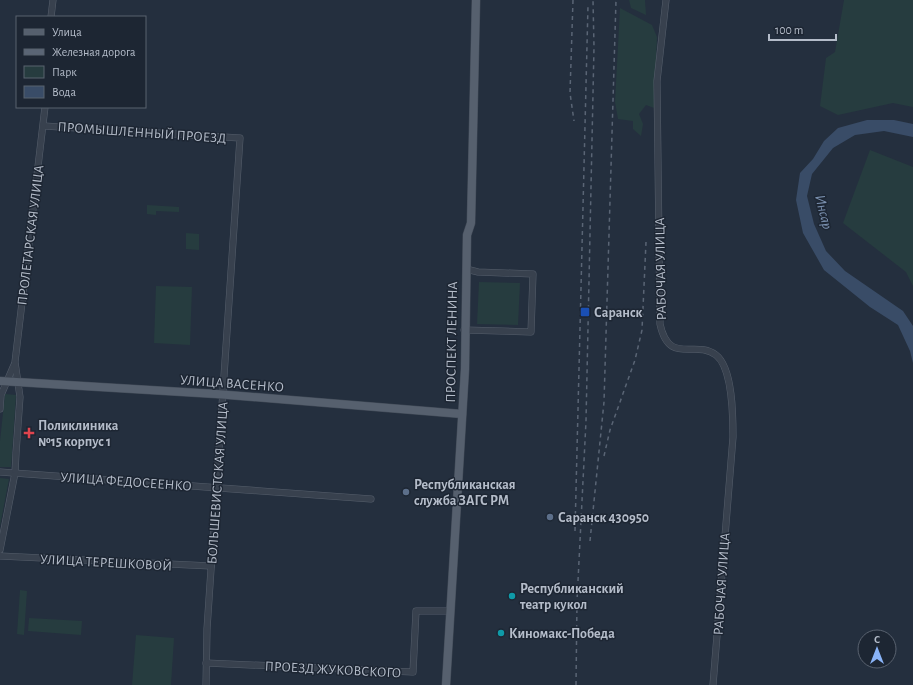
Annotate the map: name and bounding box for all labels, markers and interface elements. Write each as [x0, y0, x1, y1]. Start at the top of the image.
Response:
legend [16, 16, 146, 108]
scale bar [769, 16, 836, 42]
text: 100 m [775, 24, 803, 36]
text: Улица [52, 26, 82, 38]
text: Железная дорога [52, 46, 136, 58]
text: Парк [52, 66, 77, 78]
text: Вода [52, 86, 76, 98]
street label: ПРОМЫШЛЕННЫЙ ПРОЕЗД [57, 119, 227, 146]
street label: ПРОЛЕТАРСКАЯ УЛИЦА [15, 164, 47, 306]
water label: Инсар [812, 193, 835, 231]
street label: РАБОЧАЯ УЛИЦА [653, 218, 669, 320]
street label: ПРОСПЕКТ ЛЕНИНА [444, 281, 460, 403]
marker: Саранск [579, 306, 591, 318]
place label: Саранск [594, 306, 642, 320]
street label: УЛИЦА ВАСЕНКО [179, 373, 284, 395]
street label: БОЛЬШЕВИСТСКАЯ УЛИЦА [205, 401, 231, 565]
place label: Поликлиника №15 корпус 1 [38, 419, 119, 449]
marker: Поликлиника №15 корпус 1 [23, 427, 35, 439]
street label: УЛИЦА ФЕДОСЕЕНКО [60, 470, 192, 494]
place label: Республиканская служба ЗАГС РМ [414, 478, 516, 508]
marker: Республиканская служба ЗАГС РМ [401, 487, 411, 497]
place label: Саранск 430950 [558, 511, 649, 525]
marker: Саранск 430950 [545, 512, 555, 522]
street label: РАБОЧАЯ УЛИЦА [711, 532, 733, 636]
street label: УЛИЦА ТЕРЕШКОВОЙ [40, 552, 172, 573]
place label: Республиканский театр кукол [519, 582, 624, 612]
marker: Республиканский театр кукол [507, 591, 517, 601]
place label: Киномакс-Победа [509, 627, 615, 641]
marker: Киномакс-Победа [496, 628, 506, 638]
north arrow [857, 629, 897, 669]
text: С [874, 634, 880, 645]
street label: ПРОЕЗД ЖУКОВСКОГО [264, 659, 402, 681]

